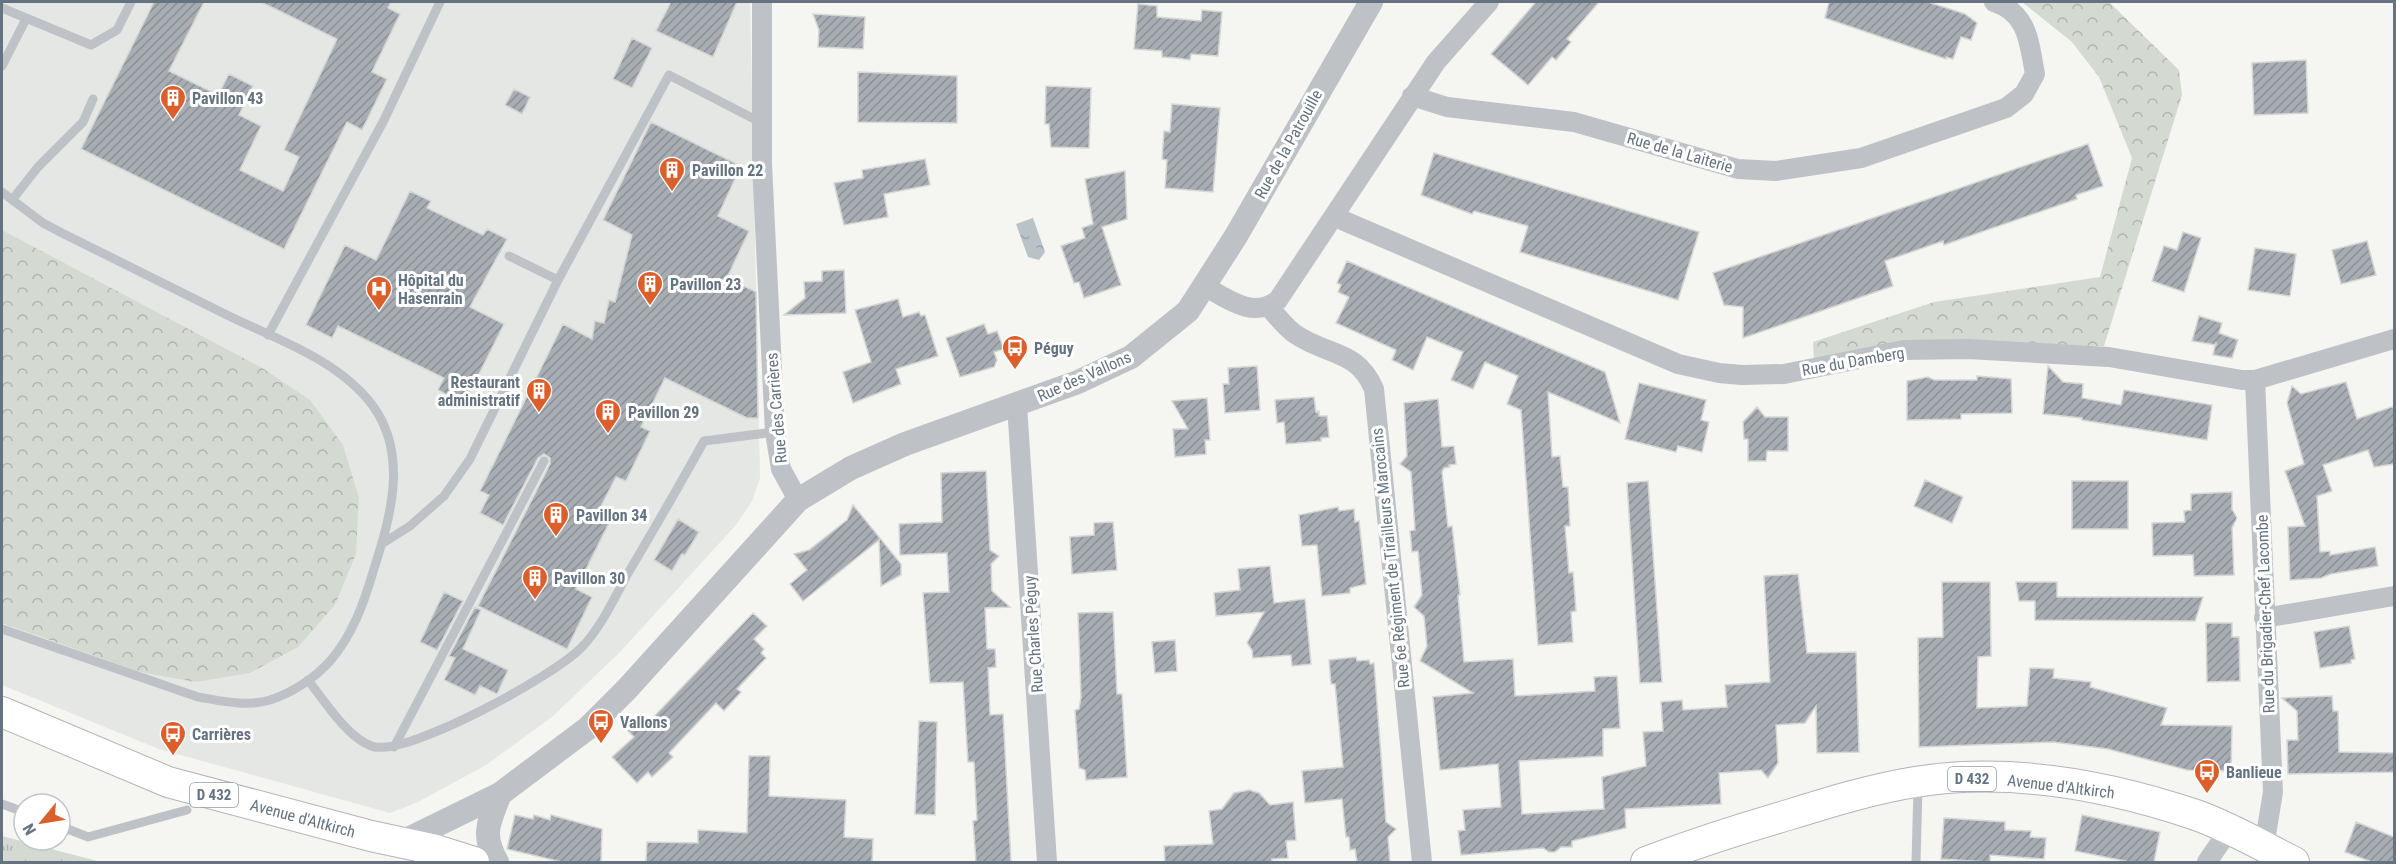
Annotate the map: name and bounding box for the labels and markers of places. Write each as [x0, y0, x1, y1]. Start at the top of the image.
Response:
building icon: Pavillon 43 [158, 83, 188, 121]
place label: Pavillon 43 [192, 89, 263, 108]
building icon: Pavillon 22 [657, 155, 687, 193]
place label: Pavillon 22 [692, 161, 763, 180]
building icon: Pavillon 23 [635, 269, 665, 307]
place label: Hôpital du Hasenrain [398, 271, 464, 308]
hospital icon: Hôpital du Hasenrain [364, 274, 394, 312]
place label: Pavillon 23 [670, 275, 741, 294]
bus stop icon: Péguy [1000, 333, 1030, 371]
place label: Péguy [1034, 339, 1074, 358]
place label: Restaurant administratif [438, 373, 521, 410]
building icon: Restaurant administratif [524, 376, 554, 414]
building icon: Pavillon 29 [593, 397, 623, 435]
place label: Pavillon 29 [628, 403, 699, 422]
building icon: Pavillon 34 [541, 500, 571, 538]
place label: Pavillon 34 [576, 506, 647, 525]
building icon: Pavillon 30 [520, 563, 550, 601]
place label: Pavillon 30 [554, 569, 625, 588]
bus stop icon: Vallons [586, 707, 616, 745]
place label: Vallons [620, 713, 668, 732]
bus stop icon: Carrières [158, 719, 188, 757]
place label: Carrières [192, 725, 251, 744]
bus stop icon: Banlieue [2192, 757, 2222, 795]
place label: Banlieue [2226, 763, 2282, 782]

